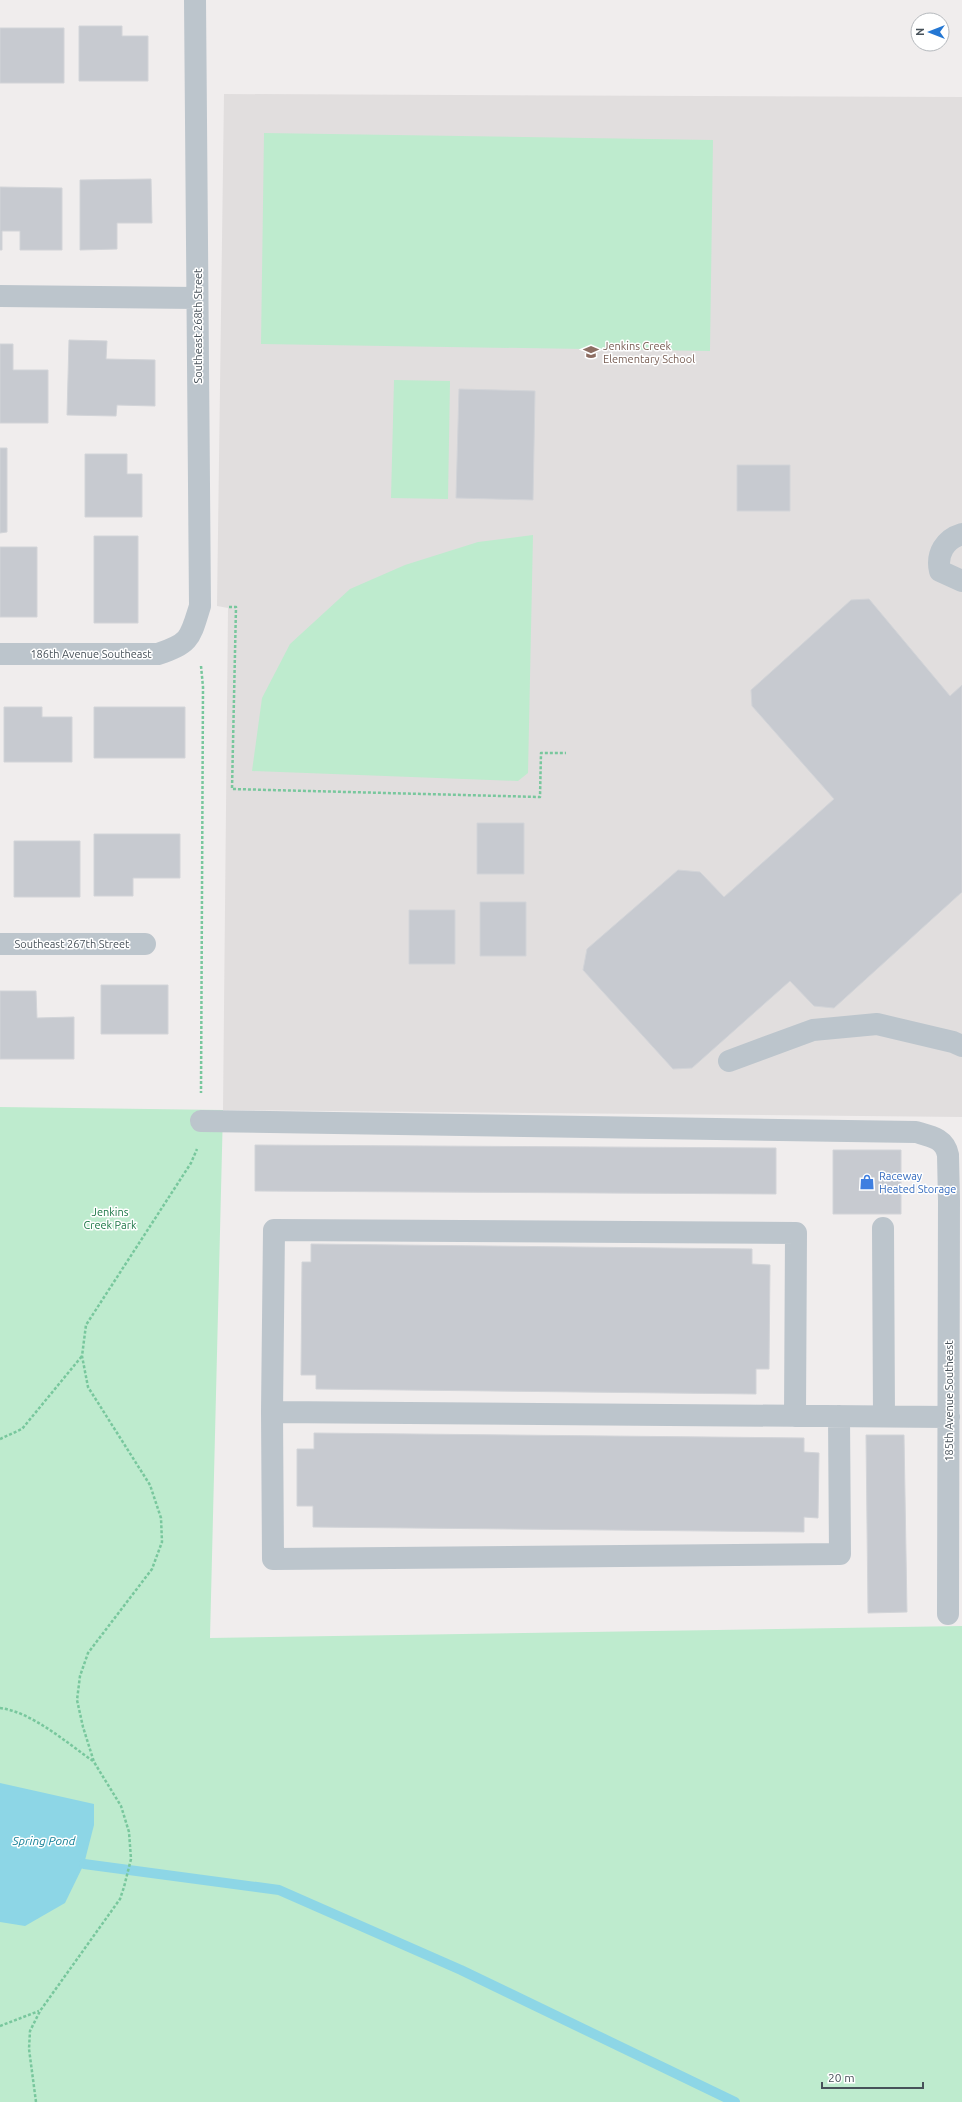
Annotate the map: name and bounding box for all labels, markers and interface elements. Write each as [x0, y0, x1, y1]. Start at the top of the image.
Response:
north arrow [910, 12, 950, 52]
text: N [914, 28, 926, 36]
street label: Southeast 268th Street [192, 268, 204, 383]
place label: Jenkins Creek Elementary School [603, 340, 695, 365]
school or university icon: Jenkins Creek Elementary School [582, 343, 600, 361]
street label: 186th Avenue Southeast [30, 648, 152, 660]
street label: Southeast 267th Street [15, 938, 130, 950]
place label: Raceway Heated Storage [879, 1170, 956, 1195]
shop icon: Raceway Heated Storage [858, 1173, 876, 1191]
park label: Jenkins Creek Park [84, 1206, 137, 1231]
street label: 185th Avenue Southeast [943, 1340, 955, 1462]
water label: Spring Pond [12, 1834, 76, 1847]
scale bar [822, 2064, 923, 2090]
text: 20 m [828, 2071, 855, 2084]

